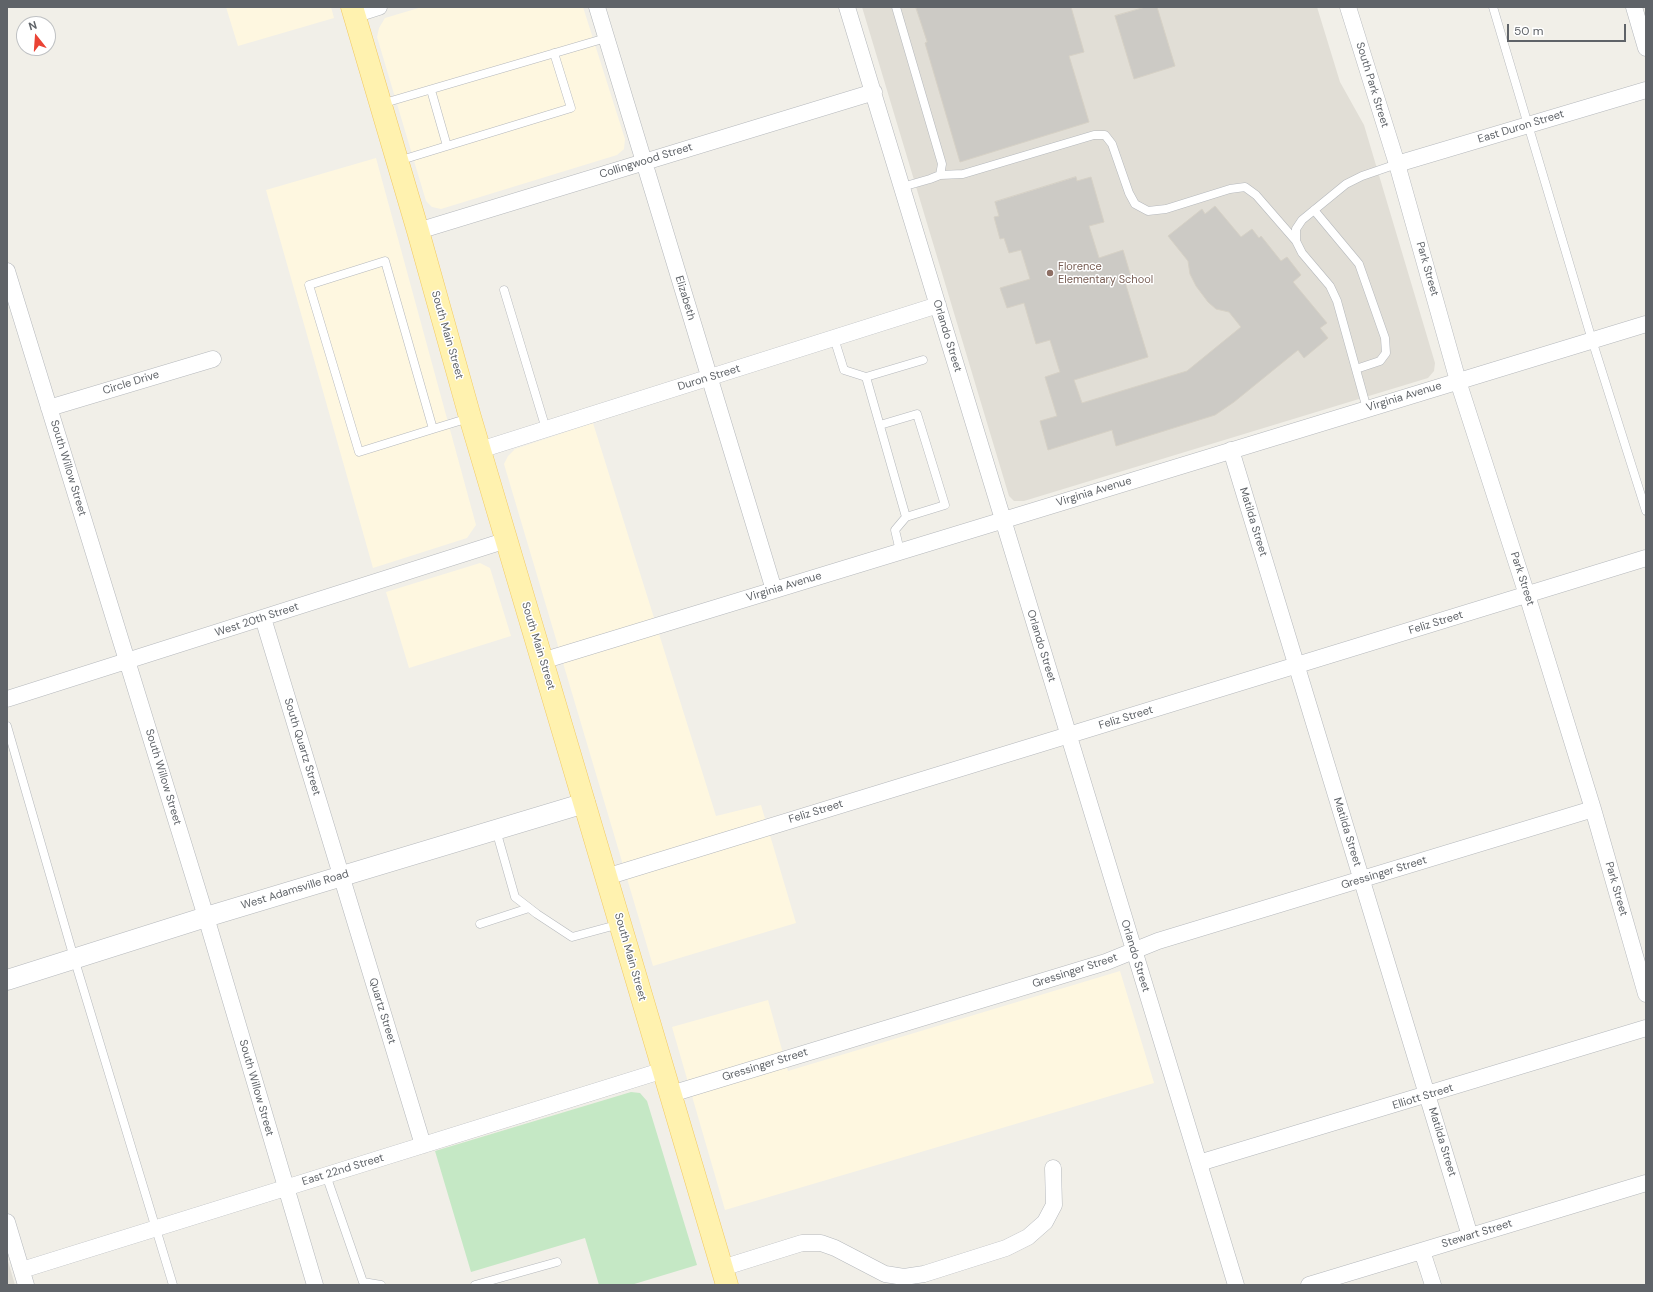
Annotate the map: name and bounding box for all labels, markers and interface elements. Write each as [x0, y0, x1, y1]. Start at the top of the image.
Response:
north arrow [16, 16, 56, 56]
scale bar [1509, 16, 1628, 42]
text: N [27, 18, 39, 33]
text: 50 m [1514, 23, 1543, 39]
street label: South Park Street [1353, 41, 1391, 129]
street label: East Duron Street [1476, 108, 1566, 146]
street label: Collingwood Street [598, 141, 694, 181]
street label: Park Street [1413, 240, 1441, 298]
place label: Florence Elementary School [1058, 260, 1153, 286]
marker: Florence Elementary School [1045, 268, 1055, 278]
street label: Elizabeth [672, 274, 698, 322]
street label: South Main Street [428, 289, 466, 381]
street label: Orlando Street [930, 298, 964, 374]
street label: Duron Street [676, 362, 742, 394]
street label: Circle Drive [101, 368, 161, 398]
street label: Virginia Avenue [1365, 379, 1443, 415]
street label: South Willow Street [47, 418, 89, 518]
street label: Virginia Avenue [1055, 474, 1133, 510]
street label: Matilda Street [1236, 486, 1270, 558]
street label: Park Street [1507, 550, 1537, 608]
street label: Virginia Avenue [745, 569, 823, 605]
street label: West 20th Street [213, 600, 301, 640]
street label: South Main Street [518, 601, 558, 691]
street label: Orlando Street [1024, 608, 1058, 684]
street label: Feliz Street [1407, 608, 1465, 638]
street label: South Quartz Street [281, 697, 323, 797]
street label: Feliz Street [1097, 703, 1155, 733]
street label: South Willow Street [142, 727, 184, 827]
street label: Matilda Street [1330, 796, 1364, 868]
street label: Feliz Street [787, 797, 845, 827]
street label: Gressinger Street [1340, 854, 1428, 892]
street label: Park Street [1602, 860, 1630, 918]
street label: West Adamsville Road [240, 867, 350, 913]
street label: South Main Street [611, 911, 649, 1003]
street label: Orlando Street [1118, 918, 1152, 994]
street label: Gressinger Street [1031, 951, 1119, 991]
street label: Quartz Street [366, 976, 398, 1046]
street label: South Willow Street [236, 1038, 276, 1138]
street label: Gressinger Street [721, 1046, 809, 1084]
street label: Elliott Street [1391, 1082, 1455, 1112]
street label: Matilda Street [1425, 1106, 1459, 1178]
street label: East 22nd Street [301, 1151, 385, 1189]
street label: Stewart Street [1440, 1217, 1514, 1251]

